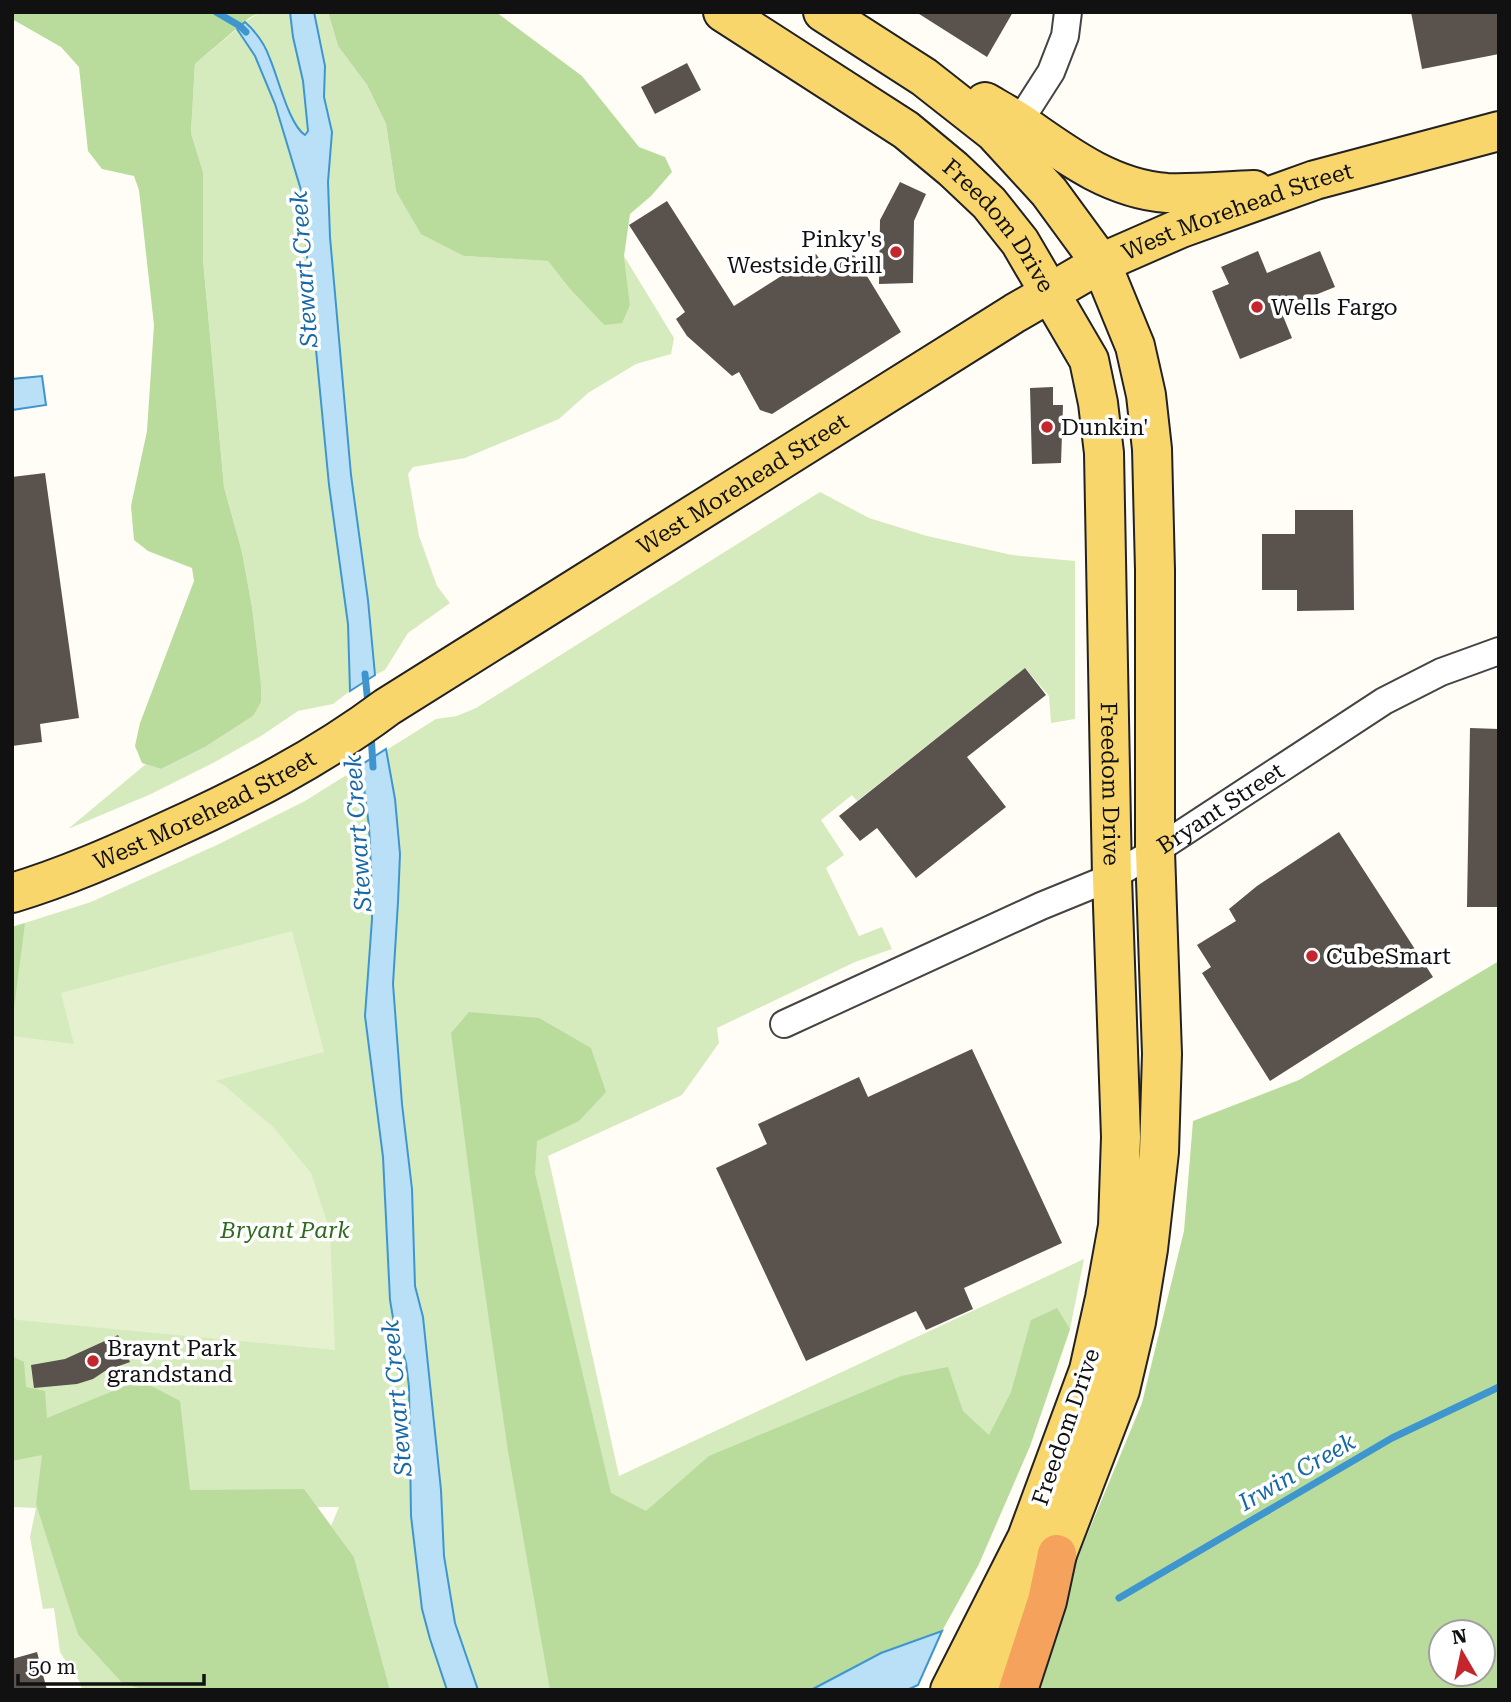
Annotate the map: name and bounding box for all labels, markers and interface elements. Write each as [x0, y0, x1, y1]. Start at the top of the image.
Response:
street label: Freedom Drive [938, 153, 1060, 297]
street label: West Morehead Street [1118, 157, 1356, 266]
water label: Stewart Creek [285, 190, 324, 349]
place label: Pinky's Westside Grill [727, 226, 882, 279]
marker: Pinky's Westside Grill [888, 244, 904, 260]
place label: Wells Fargo [1271, 294, 1398, 321]
marker: Wells Fargo [1249, 299, 1265, 315]
street label: West Morehead Street [632, 407, 854, 560]
place label: Dunkin' [1061, 414, 1149, 441]
marker: Dunkin' [1039, 419, 1055, 435]
street label: Freedom Drive [1095, 702, 1125, 866]
street label: West Morehead Street [89, 744, 321, 876]
water label: Stewart Creek [339, 754, 378, 913]
street label: Bryant Street [1152, 757, 1289, 859]
place label: CubeSmart [1326, 943, 1451, 970]
marker: CubeSmart [1304, 948, 1320, 964]
park label: Bryant Park [219, 1217, 350, 1244]
water label: Stewart Creek [376, 1319, 418, 1478]
place label: Braynt Park grandstand [107, 1335, 237, 1388]
street label: Freedom Drive [1027, 1345, 1105, 1509]
marker: Braynt Park grandstand [85, 1353, 101, 1369]
water label: Irwin Creek [1233, 1427, 1360, 1517]
north arrow [1427, 1618, 1497, 1688]
text: N [1450, 1624, 1469, 1649]
scale bar [18, 1642, 203, 1686]
text: 50 m [28, 1655, 76, 1679]

